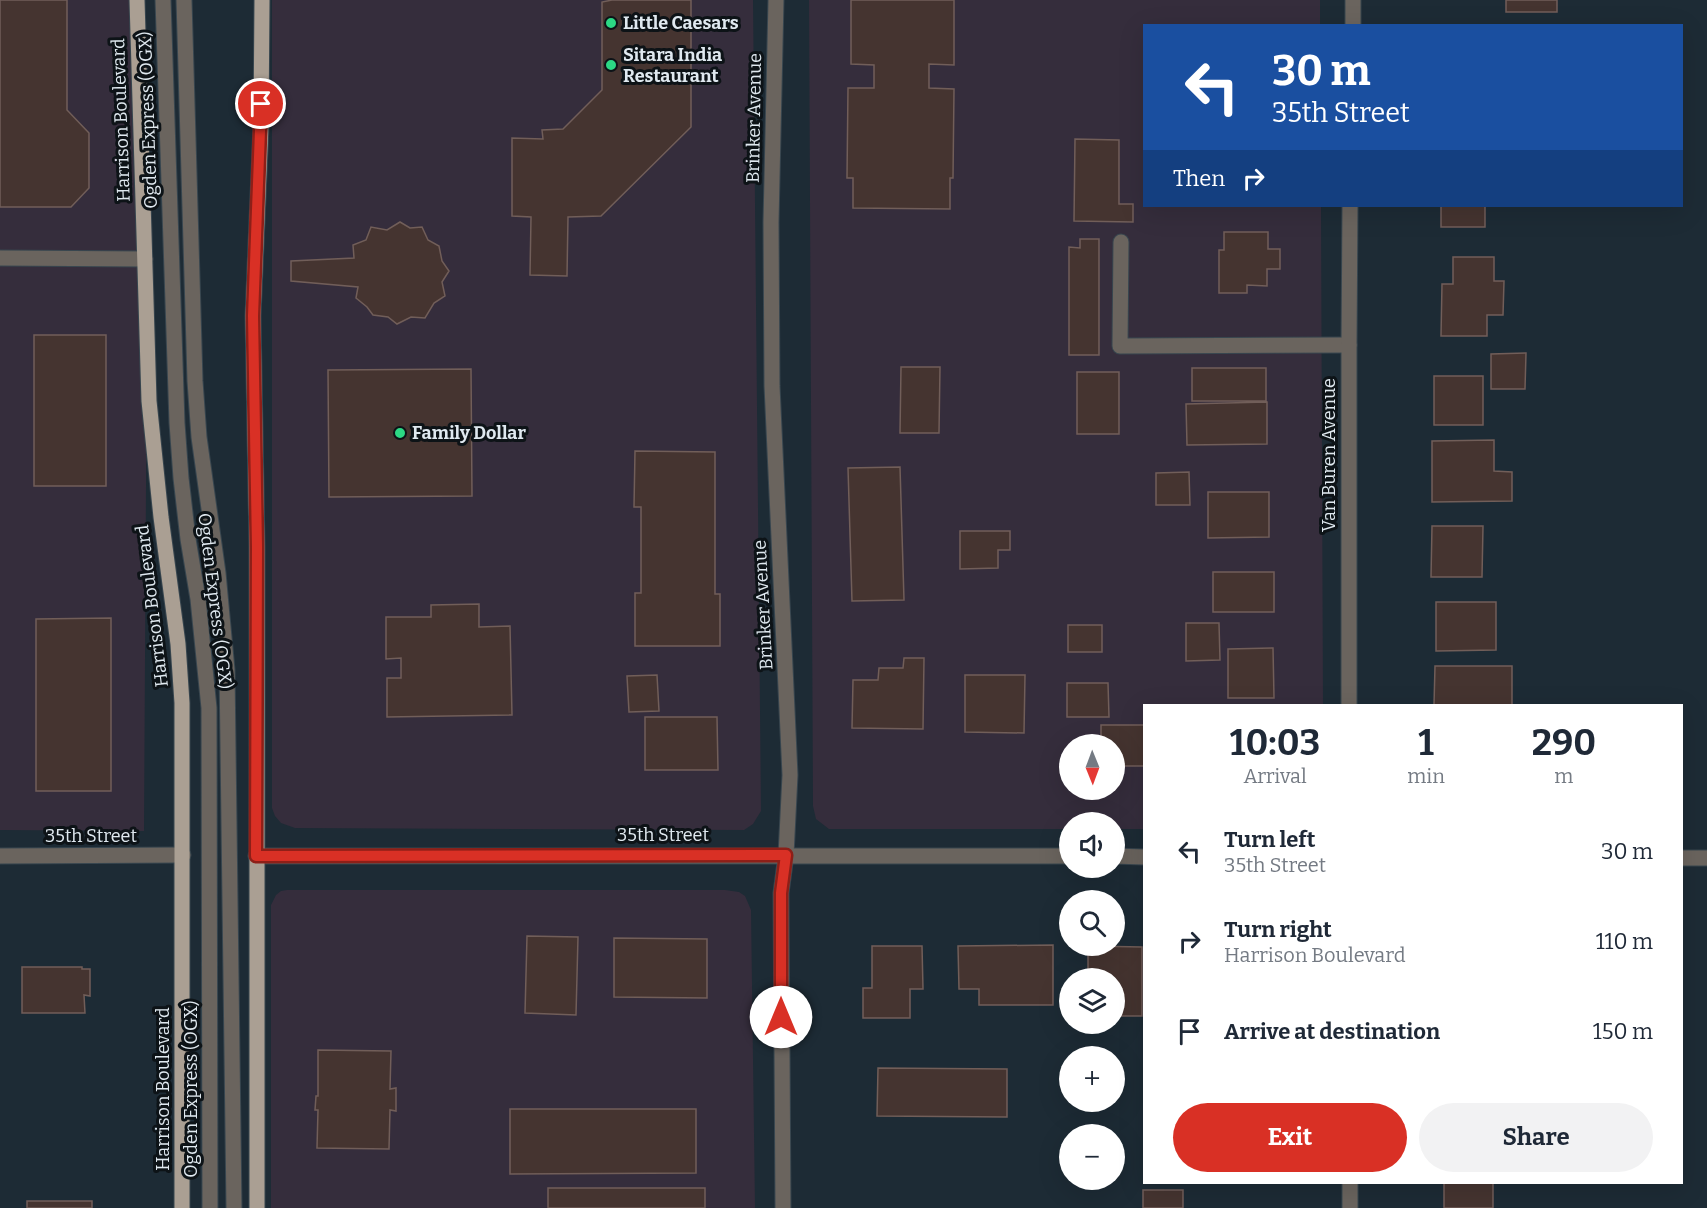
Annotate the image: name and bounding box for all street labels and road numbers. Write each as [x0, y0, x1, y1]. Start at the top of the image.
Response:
street label: Ogden Express (OGX) [134, 31, 162, 209]
street label: Harrison Boulevard [107, 38, 135, 202]
street label: Brinker Avenue [742, 53, 766, 183]
street label: Van Buren Avenue [1318, 378, 1340, 532]
street label: Ogden Express (OGX) [193, 512, 237, 690]
street label: Harrison Boulevard [131, 523, 173, 688]
street label: Brinker Avenue [749, 540, 777, 670]
street label: 35th Street [617, 824, 709, 846]
street label: 35th Street [45, 825, 137, 847]
street label: Ogden Express (OGX) [180, 1000, 202, 1178]
street label: Harrison Boulevard [152, 1007, 174, 1171]

